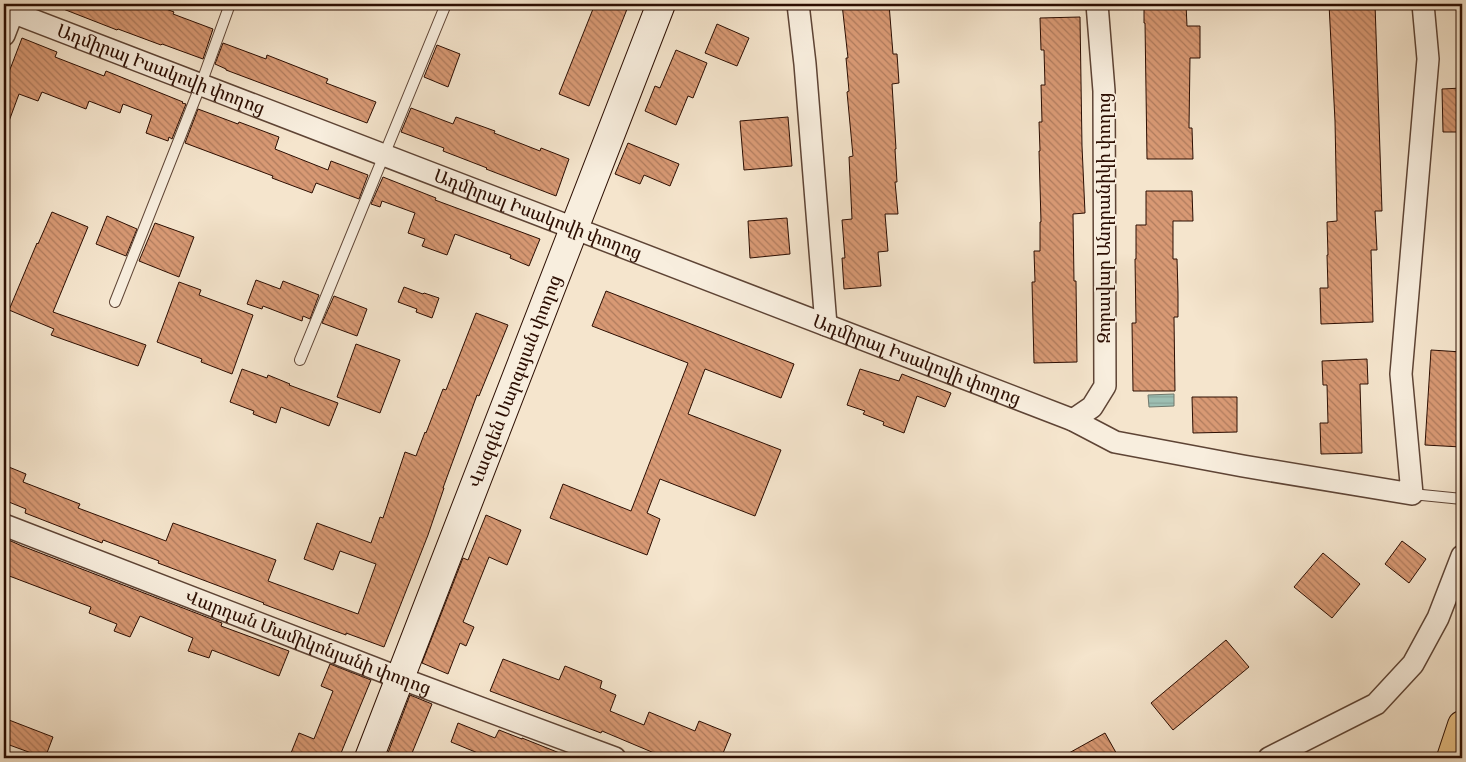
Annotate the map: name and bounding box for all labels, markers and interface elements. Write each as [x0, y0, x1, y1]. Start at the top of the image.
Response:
street label: Ադմիրալ Իսակովի փողոց [53, 18, 268, 120]
street label: Զորավար Անդրանիկի փողոց [1092, 93, 1116, 343]
street label: Ադմիրալ Իսակովի փողոց [430, 163, 645, 265]
street label: Վազգեն Սարգսյան փողոց [463, 271, 567, 491]
street label: Ադմիրալ Իսակովի փողոց [809, 309, 1024, 411]
street label: Վարդան Մամիկոնյանի փողոց [182, 584, 434, 701]

